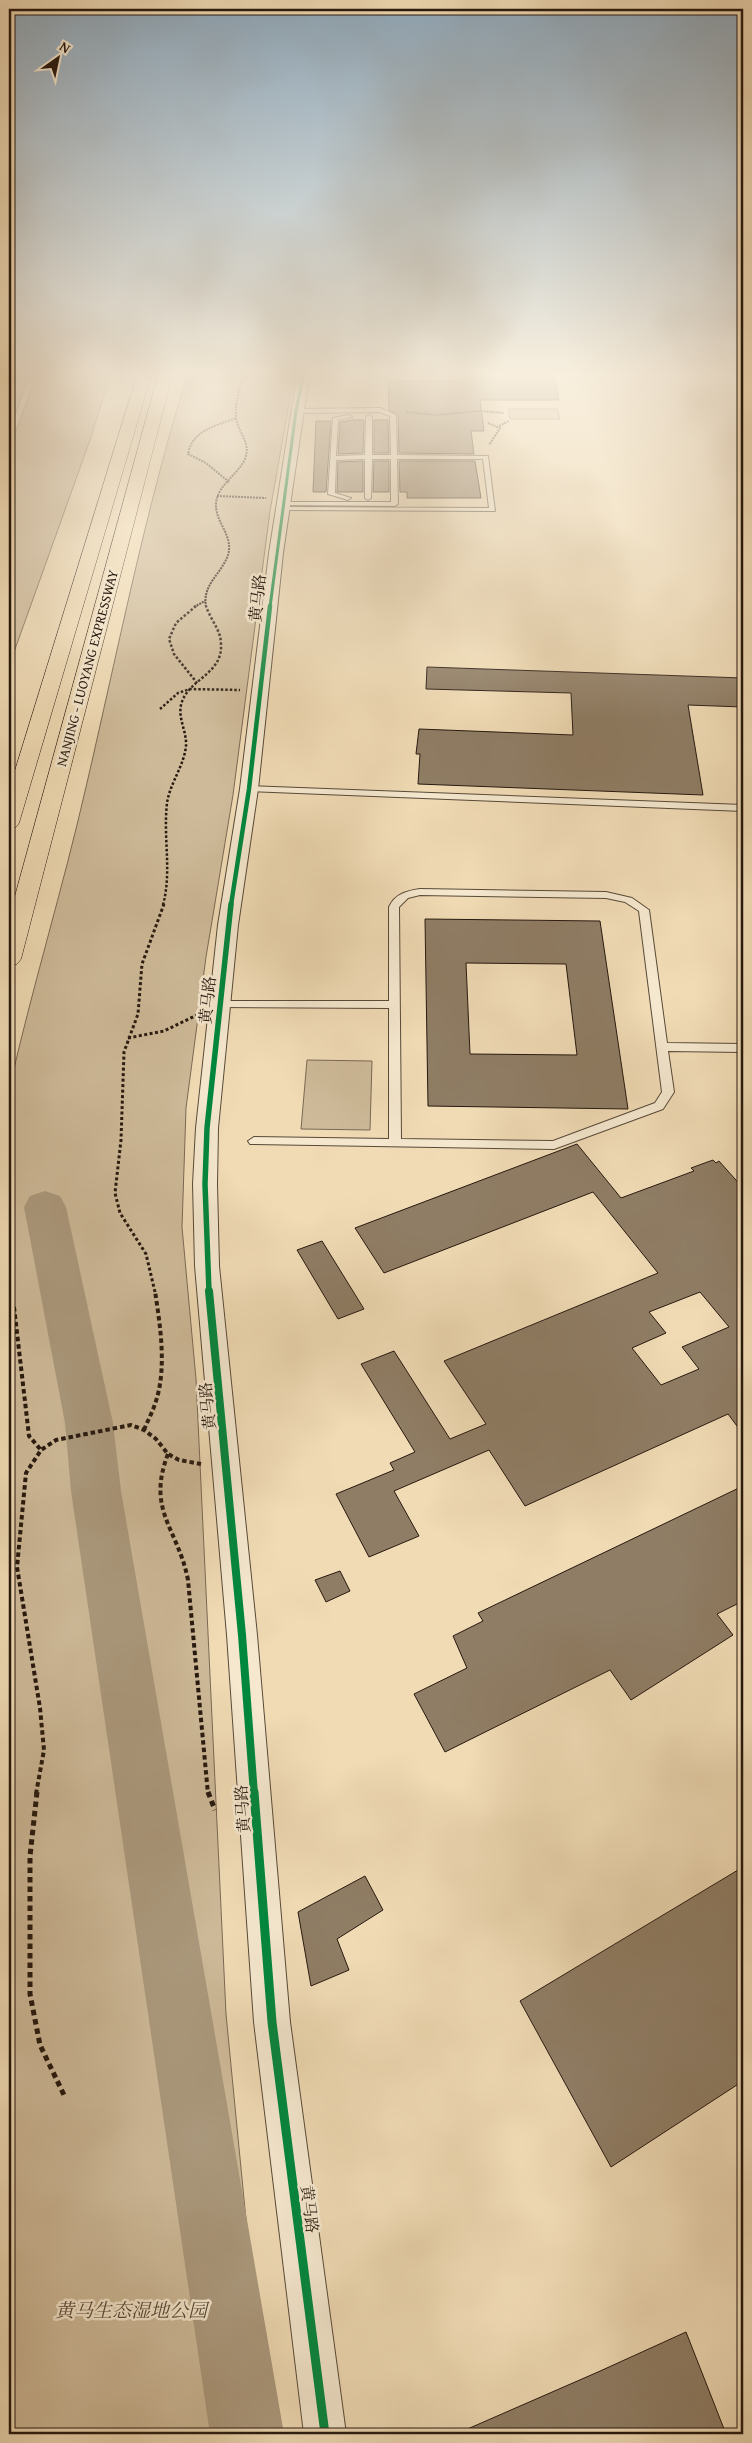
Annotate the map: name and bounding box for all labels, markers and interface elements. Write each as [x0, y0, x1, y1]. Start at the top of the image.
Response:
north arrow [32, 32, 82, 82]
text: N [56, 36, 75, 58]
street label: NANJING - LUOYANG EXPRESSWAY [51, 567, 123, 769]
street label: 黄马路 [243, 573, 271, 623]
street label: 黄马路 [193, 975, 221, 1025]
street label: 黄马路 [193, 1381, 221, 1431]
street label: 黄马路 [228, 1784, 256, 1834]
street label: 黄马路 [295, 2184, 325, 2234]
park label: 黄马生态湿地公园 [55, 2296, 210, 2324]

